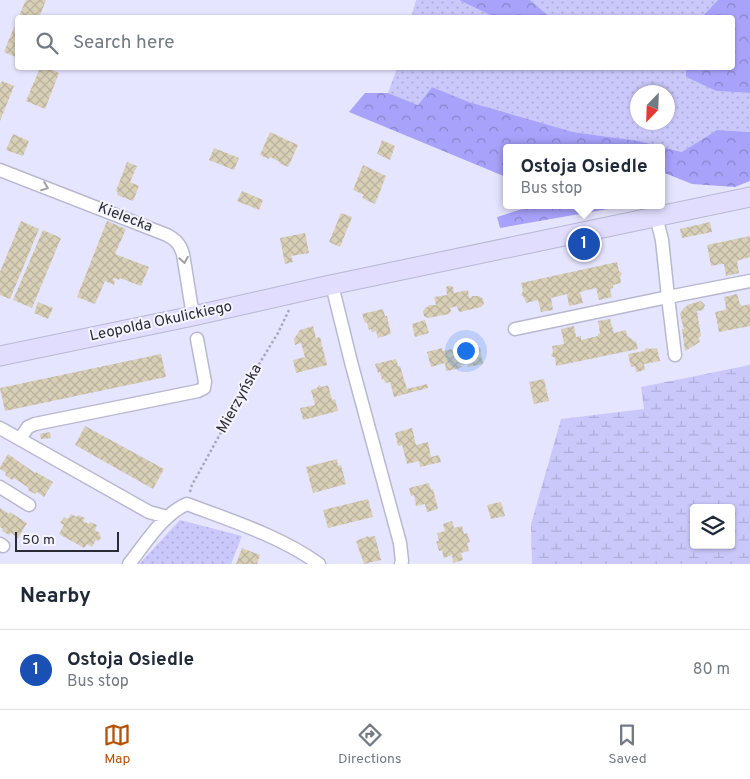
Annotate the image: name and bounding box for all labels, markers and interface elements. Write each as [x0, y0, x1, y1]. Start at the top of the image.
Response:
search box [15, 15, 735, 70]
icon: search [33, 29, 61, 57]
text: Search here [73, 31, 175, 55]
north arrow [630, 85, 675, 130]
popup [503, 144, 665, 209]
text: Ostoja Osiedle [520, 155, 648, 179]
text: Bus stop [520, 179, 582, 199]
one-way arrow [41, 181, 49, 191]
street label: Kielecka [95, 199, 155, 237]
pin: 1 [568, 225, 600, 263]
one-way arrow [178, 255, 188, 264]
street label: Leopolda Okulickiego [88, 298, 234, 346]
your location [453, 338, 479, 364]
street label: Mierzyńska [213, 361, 267, 437]
map controls [690, 504, 735, 549]
button: layers [690, 504, 735, 549]
scale bar [15, 529, 119, 552]
text: 50 m [22, 532, 55, 549]
text: Nearby [20, 583, 91, 610]
text: Ostoja Osiedle [67, 648, 194, 672]
text: 1 [33, 660, 39, 680]
text: 80 m [693, 660, 730, 680]
text: Bus stop [67, 672, 129, 692]
tab: Map [103, 721, 131, 768]
tab: Directions [338, 721, 402, 768]
tab: Saved [608, 721, 647, 768]

